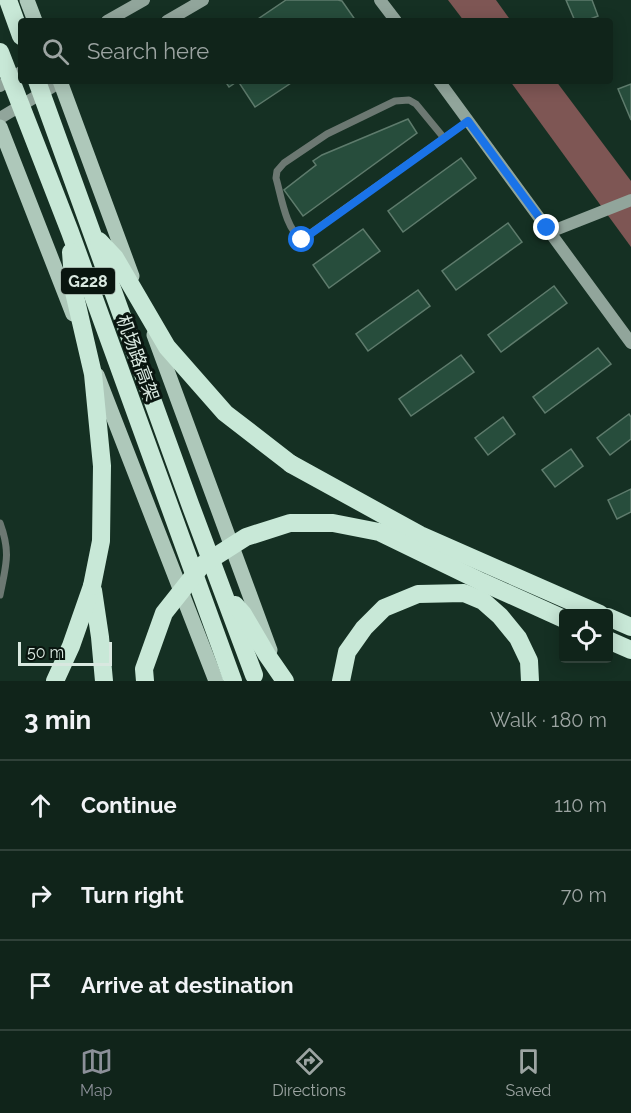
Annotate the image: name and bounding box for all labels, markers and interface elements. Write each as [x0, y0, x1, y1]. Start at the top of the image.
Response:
search box [18, 18, 613, 84]
icon: search [39, 35, 72, 68]
text: Search here [87, 38, 209, 64]
route end [533, 214, 559, 240]
route start [288, 226, 314, 252]
road number: G228 [61, 268, 115, 294]
street label: 机场路高架 [113, 312, 163, 404]
map controls [559, 609, 613, 663]
button: locate [559, 609, 613, 663]
scale bar [18, 639, 112, 666]
text: 50 m [27, 643, 64, 662]
text: 3 min [24, 705, 91, 735]
text: Walk · 180 m [490, 708, 607, 732]
icon: ahead [24, 789, 57, 822]
text: Continue [81, 792, 177, 818]
text: 110 m [554, 793, 607, 817]
icon: right [24, 879, 57, 912]
text: Turn right [81, 882, 184, 908]
text: 70 m [561, 883, 607, 907]
icon: arrive [24, 969, 57, 1002]
text: Arrive at destination [81, 972, 294, 998]
tab: Map [80, 1045, 113, 1100]
tab: Directions [272, 1045, 346, 1100]
tab: Saved [505, 1045, 551, 1100]

